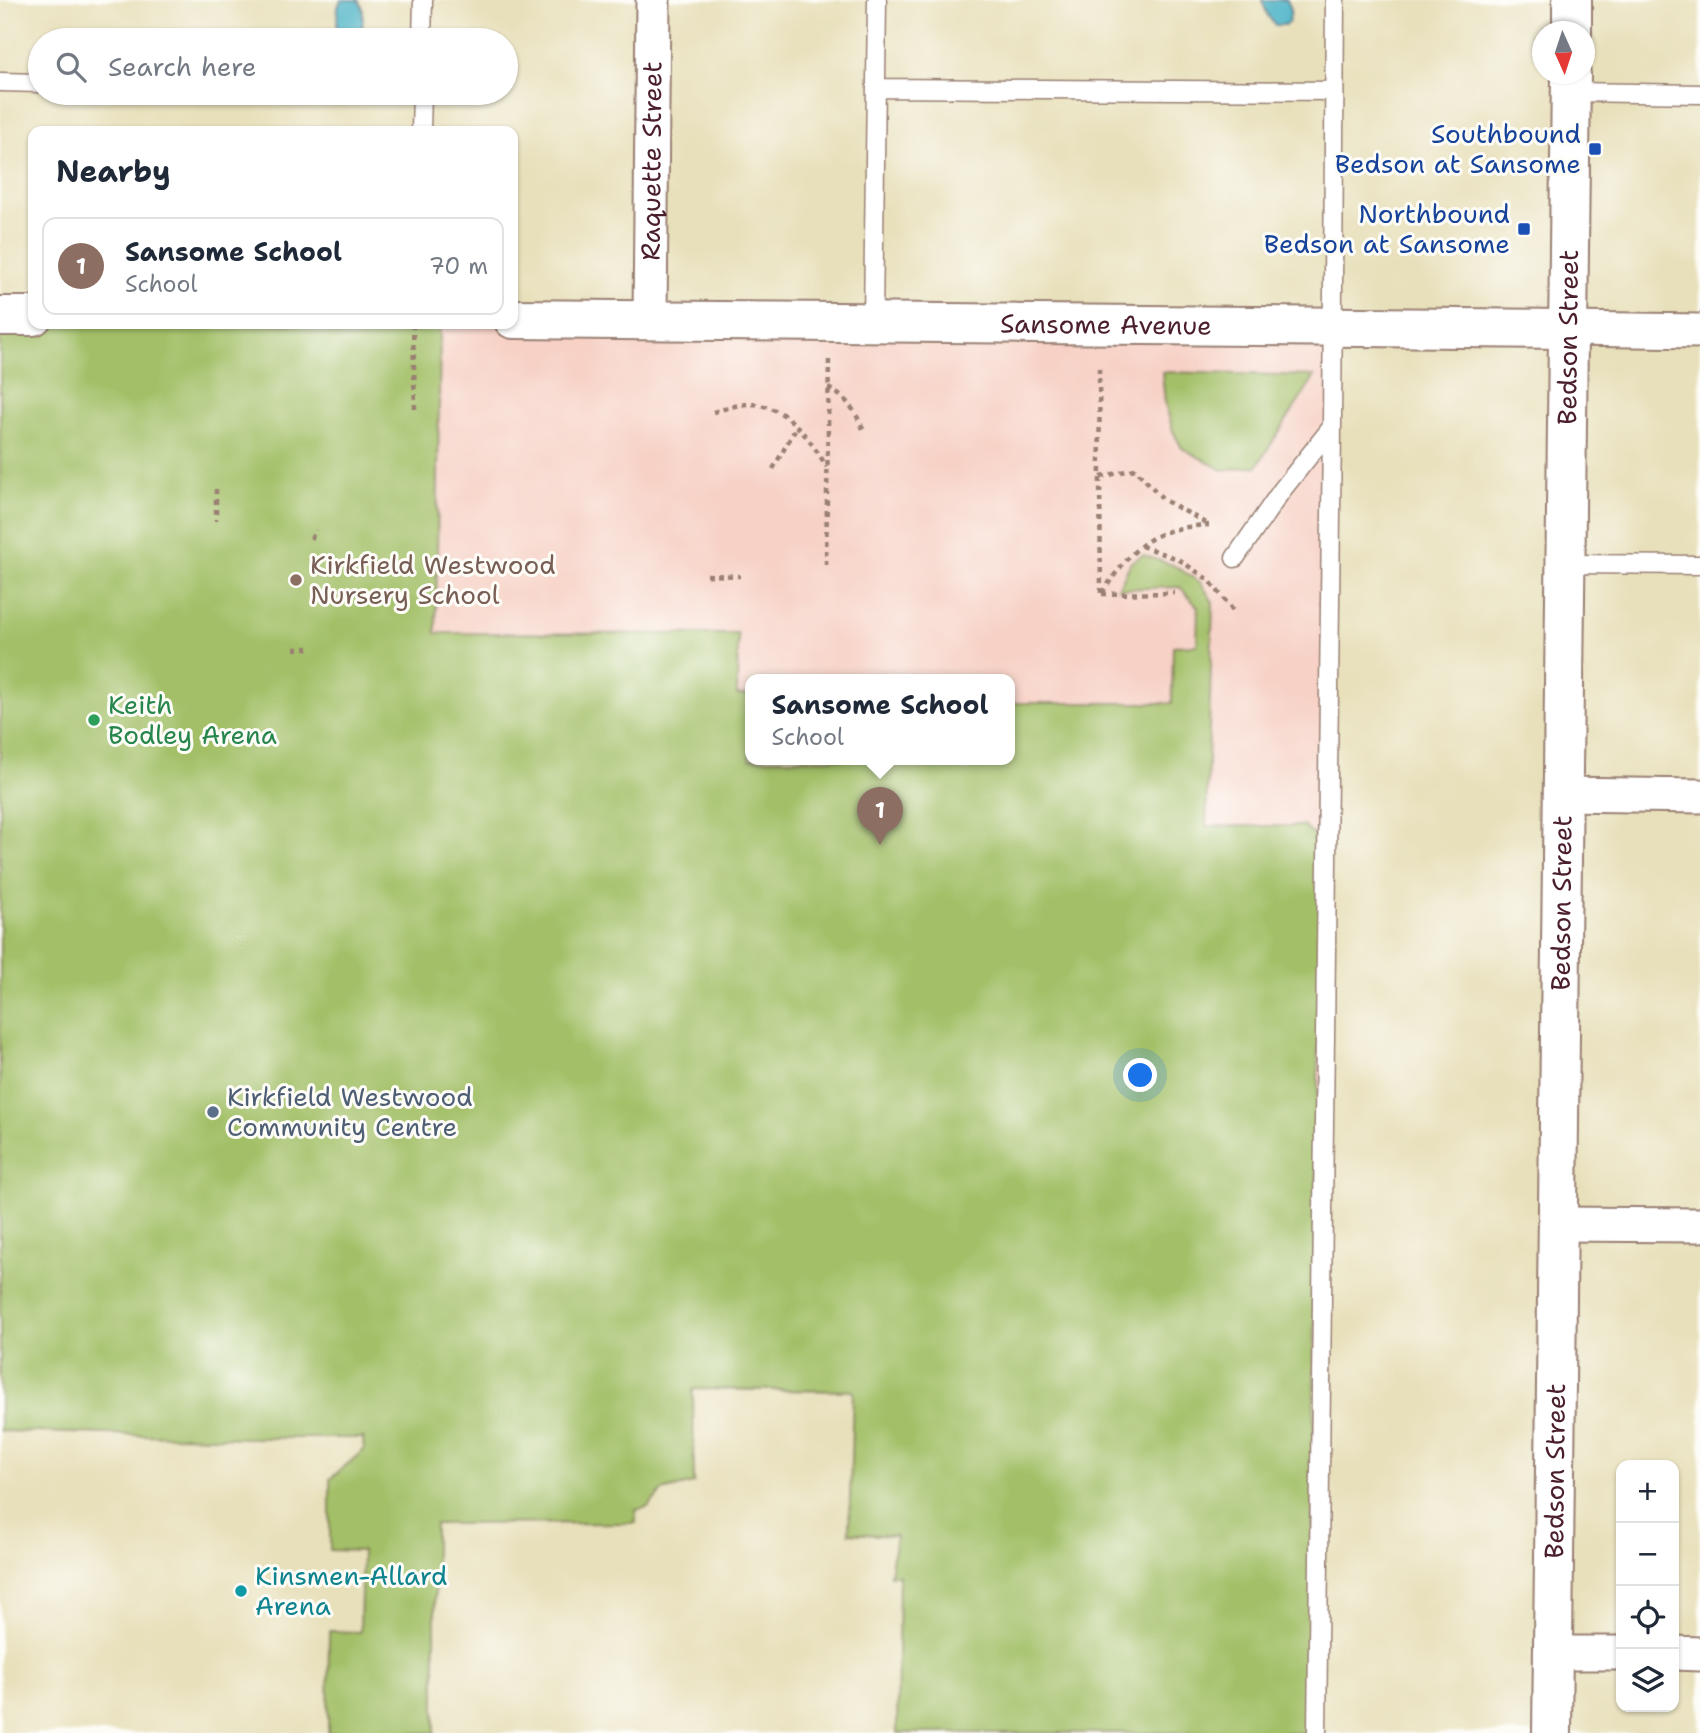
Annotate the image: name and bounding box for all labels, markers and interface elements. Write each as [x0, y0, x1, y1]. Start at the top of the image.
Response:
north arrow [1532, 21, 1595, 84]
search box [28, 28, 518, 105]
icon: search [52, 48, 90, 86]
text: Search here [108, 49, 257, 84]
street label: Raquette Street [633, 61, 669, 261]
place label: Southbound Bedson at Sansome [1335, 116, 1581, 181]
marker: Southbound Bedson at Sansome [1587, 141, 1603, 157]
text: Nearby [56, 151, 171, 192]
place label: Northbound Bedson at Sansome [1264, 196, 1510, 261]
marker: Northbound Bedson at Sansome [1516, 221, 1532, 237]
text: Sansome School [125, 234, 342, 269]
street label: Bedson Street [1549, 249, 1586, 425]
text: 1 [76, 251, 86, 281]
text: 70 m [429, 251, 488, 281]
text: School [125, 269, 197, 299]
street label: Sansome Avenue [1000, 306, 1212, 343]
place label: Kirkfield Westwood Nursery School [310, 547, 556, 612]
marker: Kirkfield Westwood Nursery School [288, 572, 304, 588]
popup [745, 674, 1015, 765]
place label: Keith Bodley Arena [108, 687, 277, 752]
text: Sansome School [772, 687, 988, 722]
marker: Keith Bodley Arena [86, 712, 102, 728]
text: School [772, 722, 844, 752]
pin: 1 [857, 787, 903, 845]
street label: Bedson Street [1543, 815, 1580, 991]
your location [1123, 1058, 1157, 1092]
place label: Kirkfield Westwood Community Centre [227, 1079, 473, 1144]
marker: Kirkfield Westwood Community Centre [205, 1104, 221, 1120]
street label: Bedson Street [1536, 1383, 1573, 1559]
map controls [1616, 1460, 1679, 1712]
button: + [1616, 1460, 1679, 1523]
button: − [1616, 1523, 1679, 1586]
place label: Kinsmen-Allard Arena [255, 1558, 447, 1623]
marker: Kinsmen-Allard Arena [233, 1583, 249, 1599]
button: locate [1616, 1586, 1679, 1649]
button: layers [1616, 1649, 1679, 1712]

